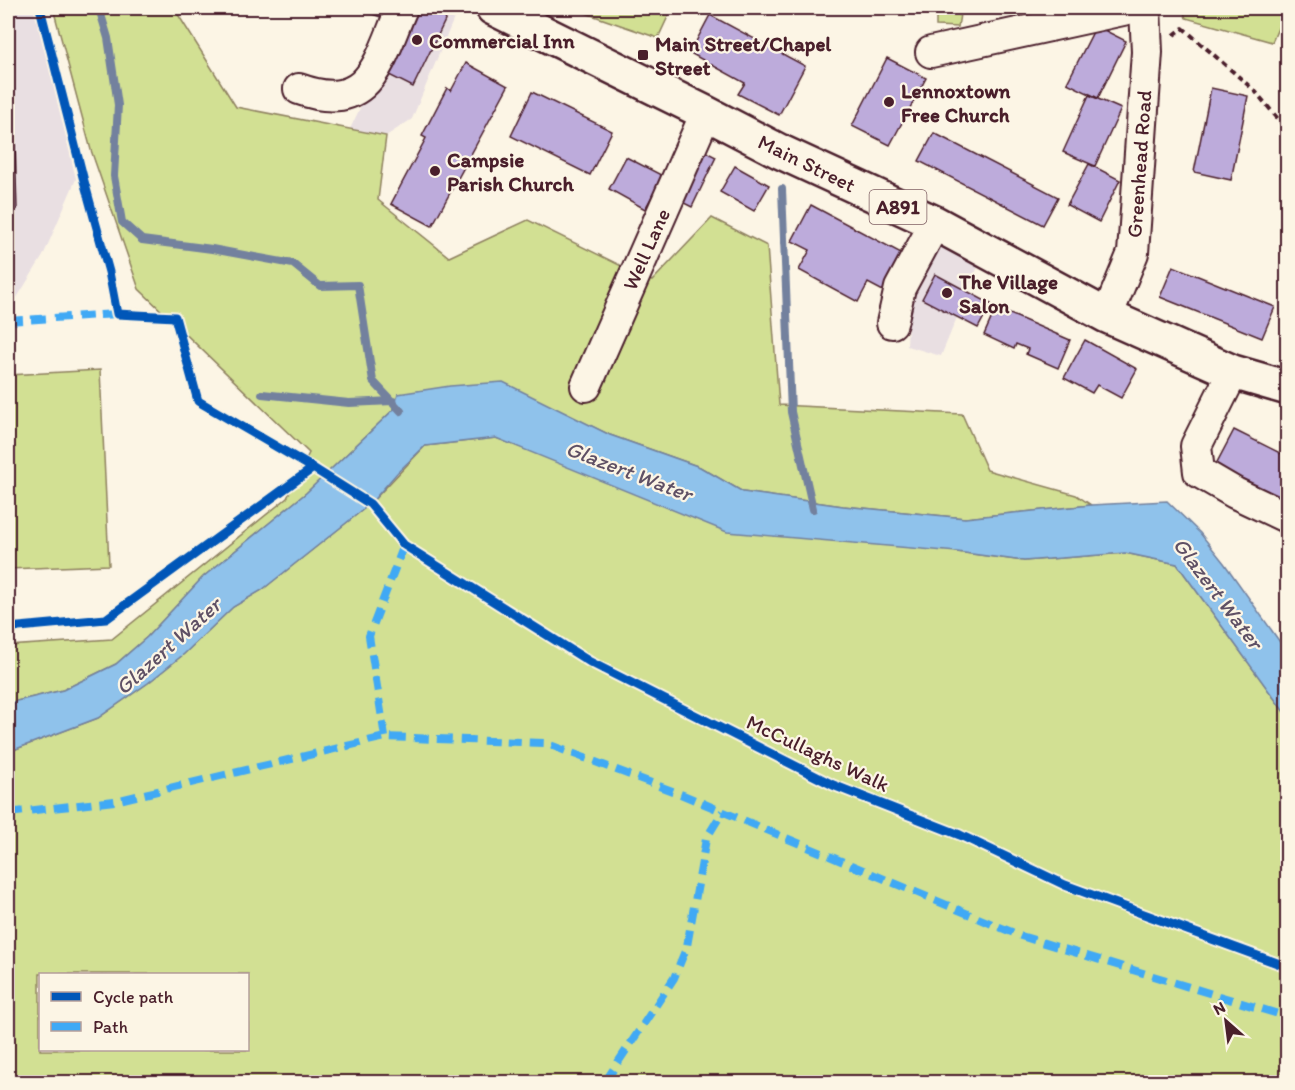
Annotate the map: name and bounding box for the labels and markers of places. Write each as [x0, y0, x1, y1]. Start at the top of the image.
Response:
place label: Commercial Inn [429, 28, 575, 53]
place label: Main Street/Chapel Street [655, 31, 832, 80]
marker: Commercial Inn [410, 33, 424, 47]
marker: Main Street/Chapel Street [636, 48, 650, 62]
place label: Lennoxtown Free Church [901, 78, 1011, 127]
marker: Lennoxtown Free Church [882, 95, 896, 109]
place label: Campsie Parish Church [447, 147, 574, 196]
marker: Campsie Parish Church [428, 164, 442, 178]
place label: The Village Salon [958, 269, 1058, 318]
marker: The Village Salon [940, 286, 954, 300]

